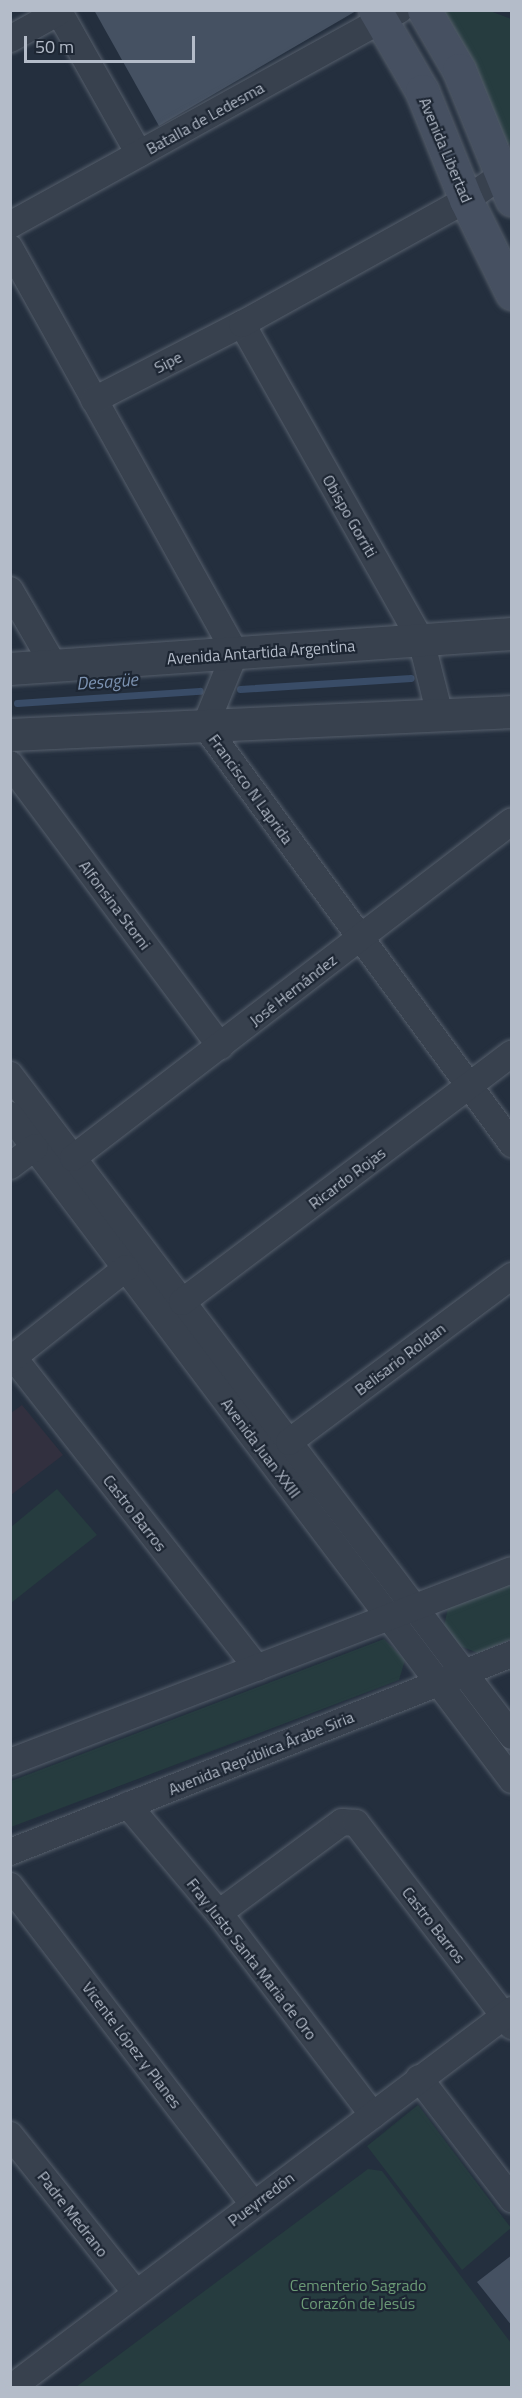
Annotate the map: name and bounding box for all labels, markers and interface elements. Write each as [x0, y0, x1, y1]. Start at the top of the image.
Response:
scale bar [27, 24, 198, 62]
text: 50 m [35, 33, 74, 60]
street label: Batalla de Ledesma [143, 78, 267, 158]
street label: Avenida Libertad [415, 95, 477, 205]
street label: Sipe [151, 347, 185, 377]
street label: Obispo Gorriti [319, 471, 381, 561]
street label: Avenida Antartida Argentina [166, 636, 356, 668]
water label: Desagüe [75, 669, 139, 695]
street label: Francisco N Laprida [205, 730, 297, 848]
street label: Alfonsina Storni [75, 857, 155, 953]
street label: José Hernández [246, 950, 340, 1030]
street label: Ricardo Rojas [305, 1143, 389, 1213]
street label: Belisario Roldan [351, 1319, 449, 1399]
street label: Avenida Juan XXIII [217, 1394, 305, 1502]
street label: Castro Barros [99, 1471, 171, 1555]
street label: Avenida República Árabe Siria [166, 1707, 356, 1799]
street label: Fray Justo Santa Maria de Oro [183, 1874, 321, 2044]
street label: Castro Barros [398, 1883, 470, 1967]
street label: Vicente López y Planes [78, 1978, 186, 2112]
street label: Padre Medrano [34, 2167, 112, 2261]
street label: Pueyrredón [224, 2168, 298, 2230]
park label: Cementerio Sagrado Corazón de Jesús [290, 2275, 426, 2313]

